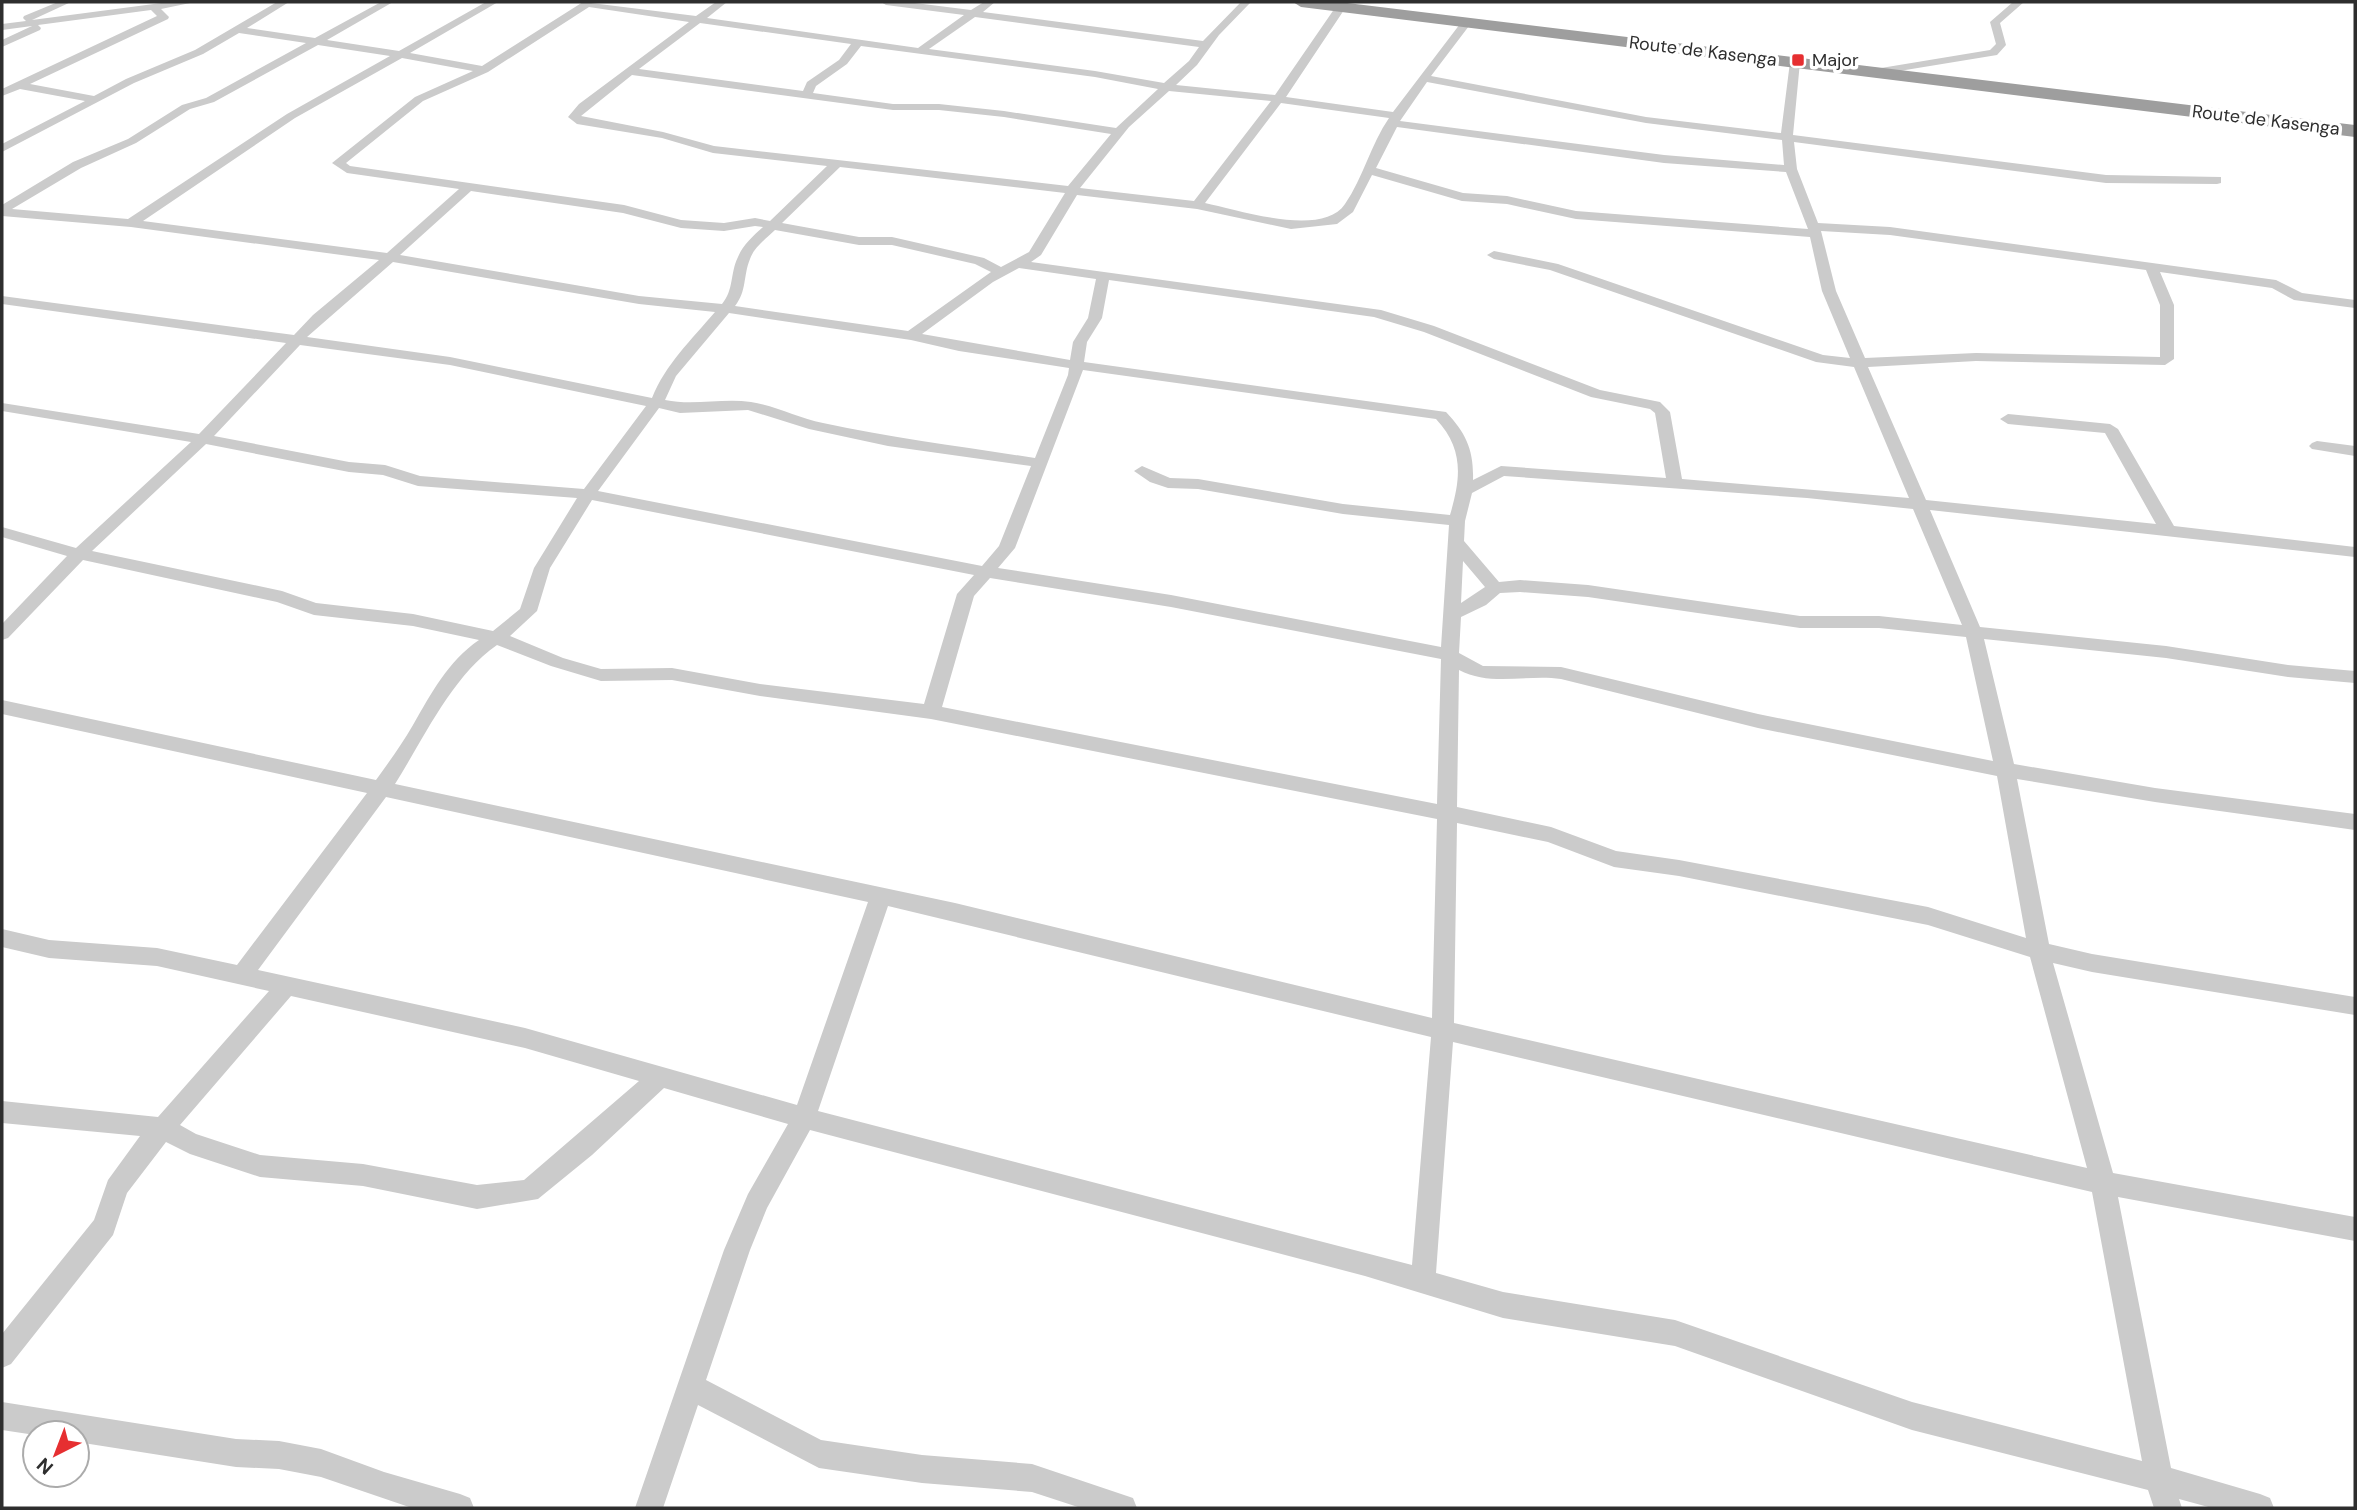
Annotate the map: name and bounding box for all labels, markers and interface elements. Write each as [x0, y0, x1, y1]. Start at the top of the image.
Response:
street label: Route de Kasenga [1628, 30, 1778, 72]
place label: Major [1812, 48, 1859, 72]
marker: Major [1790, 52, 1806, 68]
street label: Route de Kasenga [2191, 99, 2341, 141]
north arrow [21, 1419, 91, 1489]
text: N [31, 1452, 58, 1480]

